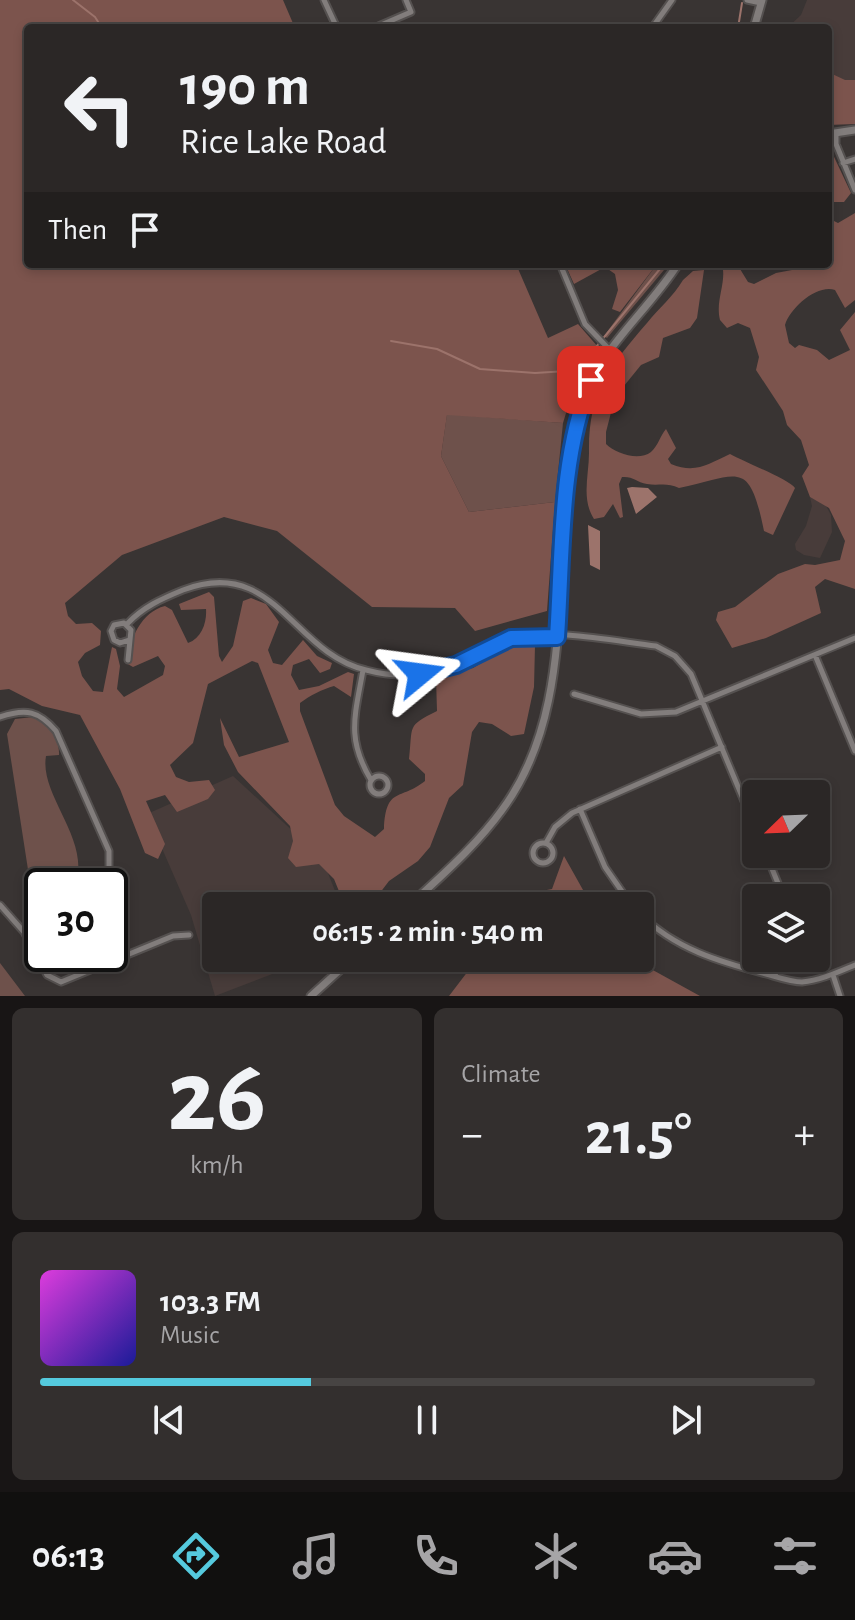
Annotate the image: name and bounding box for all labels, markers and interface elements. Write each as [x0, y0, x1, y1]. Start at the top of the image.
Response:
icon: left [48, 56, 152, 160]
text: 190 m [180, 59, 310, 115]
text: Rice Lake Road [180, 124, 387, 160]
icon: arrive [123, 208, 167, 252]
text: Then [48, 215, 107, 245]
pin [557, 346, 625, 414]
icon: arrive [569, 358, 613, 402]
position arrow [378, 632, 462, 716]
north arrow [742, 780, 830, 868]
map controls [742, 780, 830, 972]
speed limit sign: 30 [24, 868, 128, 972]
button: layers [742, 884, 830, 972]
text: 06:15 · 2 min · 540 m [312, 917, 544, 947]
text: 26 [167, 1046, 266, 1150]
text: Climate [462, 1061, 540, 1087]
text: 21.5° [585, 1105, 692, 1165]
text: − [462, 1113, 483, 1157]
text: + [794, 1113, 815, 1157]
text: km/h [190, 1152, 244, 1178]
text: 103.3 FM [160, 1287, 261, 1317]
text: Music [160, 1322, 219, 1348]
icon: previous [147, 1398, 191, 1442]
icon: pause [405, 1398, 449, 1442]
icon: next [664, 1398, 708, 1442]
icon: directions [168, 1528, 224, 1584]
icon: music [288, 1528, 344, 1584]
icon: phone [408, 1528, 464, 1584]
icon: climate [528, 1528, 584, 1584]
icon: car [647, 1528, 703, 1584]
icon: filters [767, 1528, 823, 1584]
text: 06:13 [32, 1538, 105, 1574]

